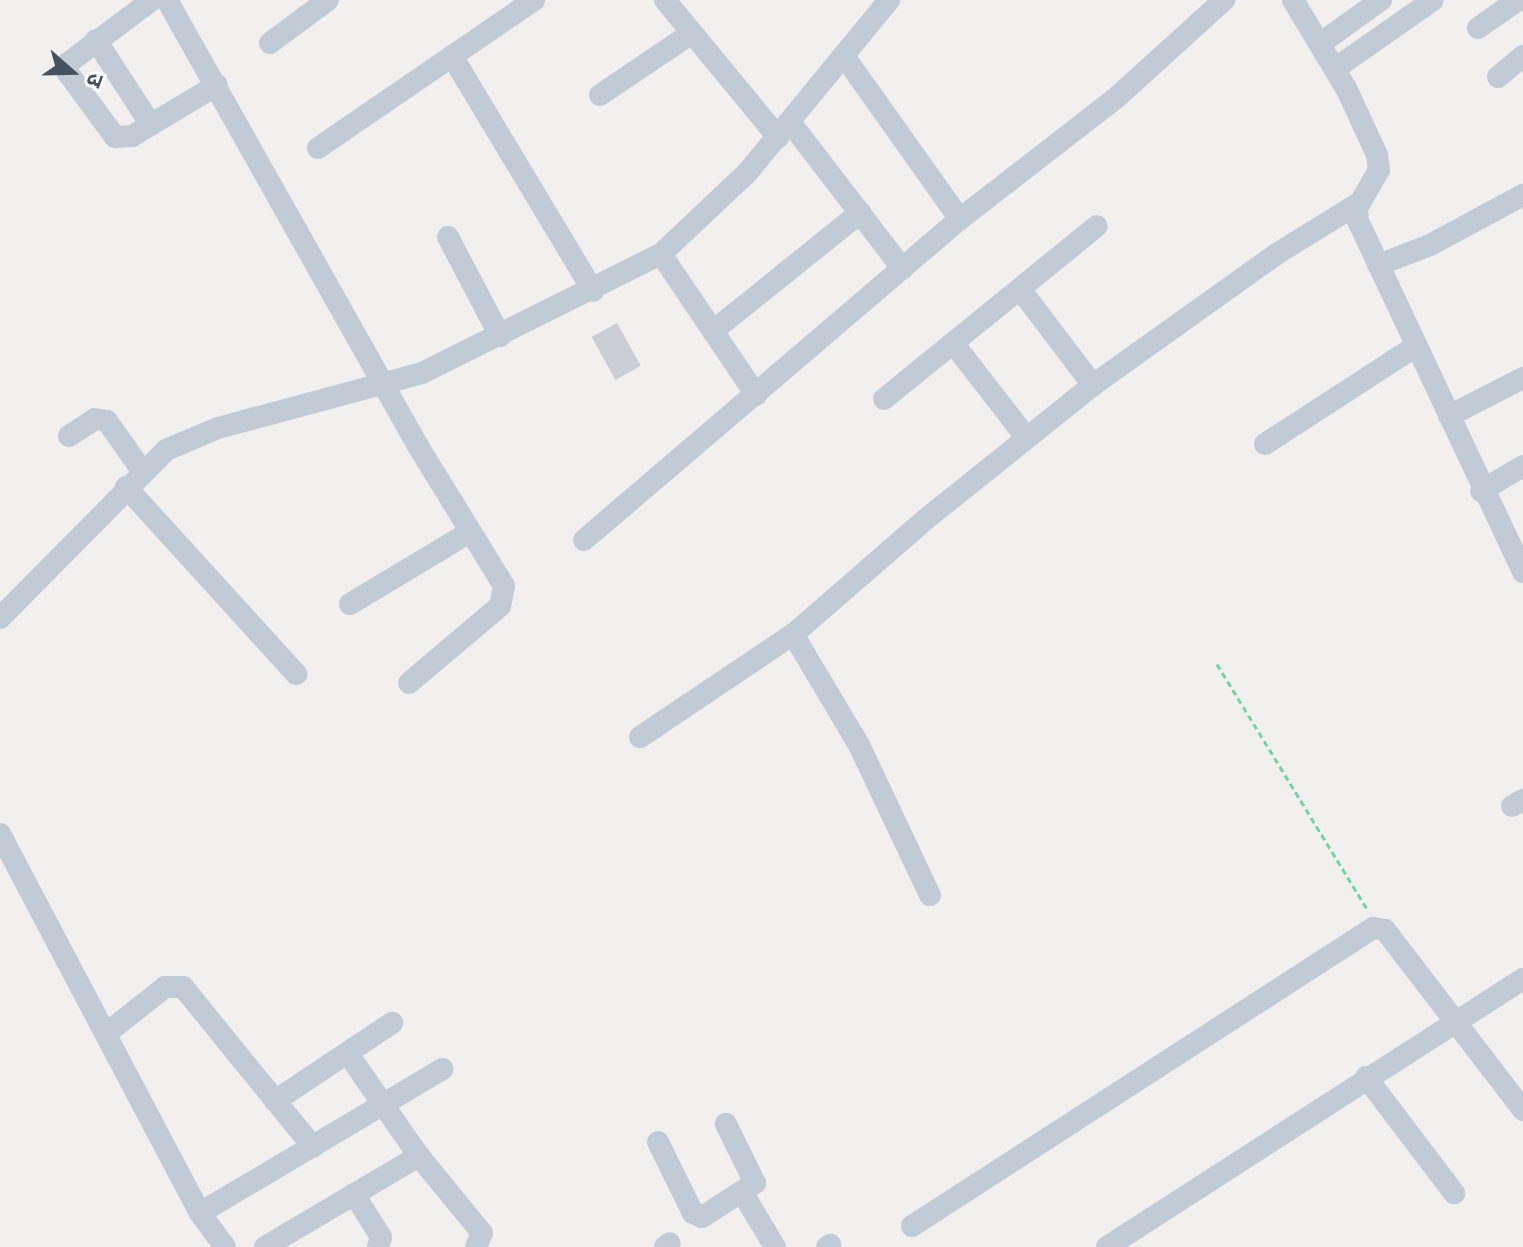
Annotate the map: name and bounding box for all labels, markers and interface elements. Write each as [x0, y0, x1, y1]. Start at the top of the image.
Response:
north arrow [32, 32, 112, 112]
text: उ [80, 70, 109, 91]

